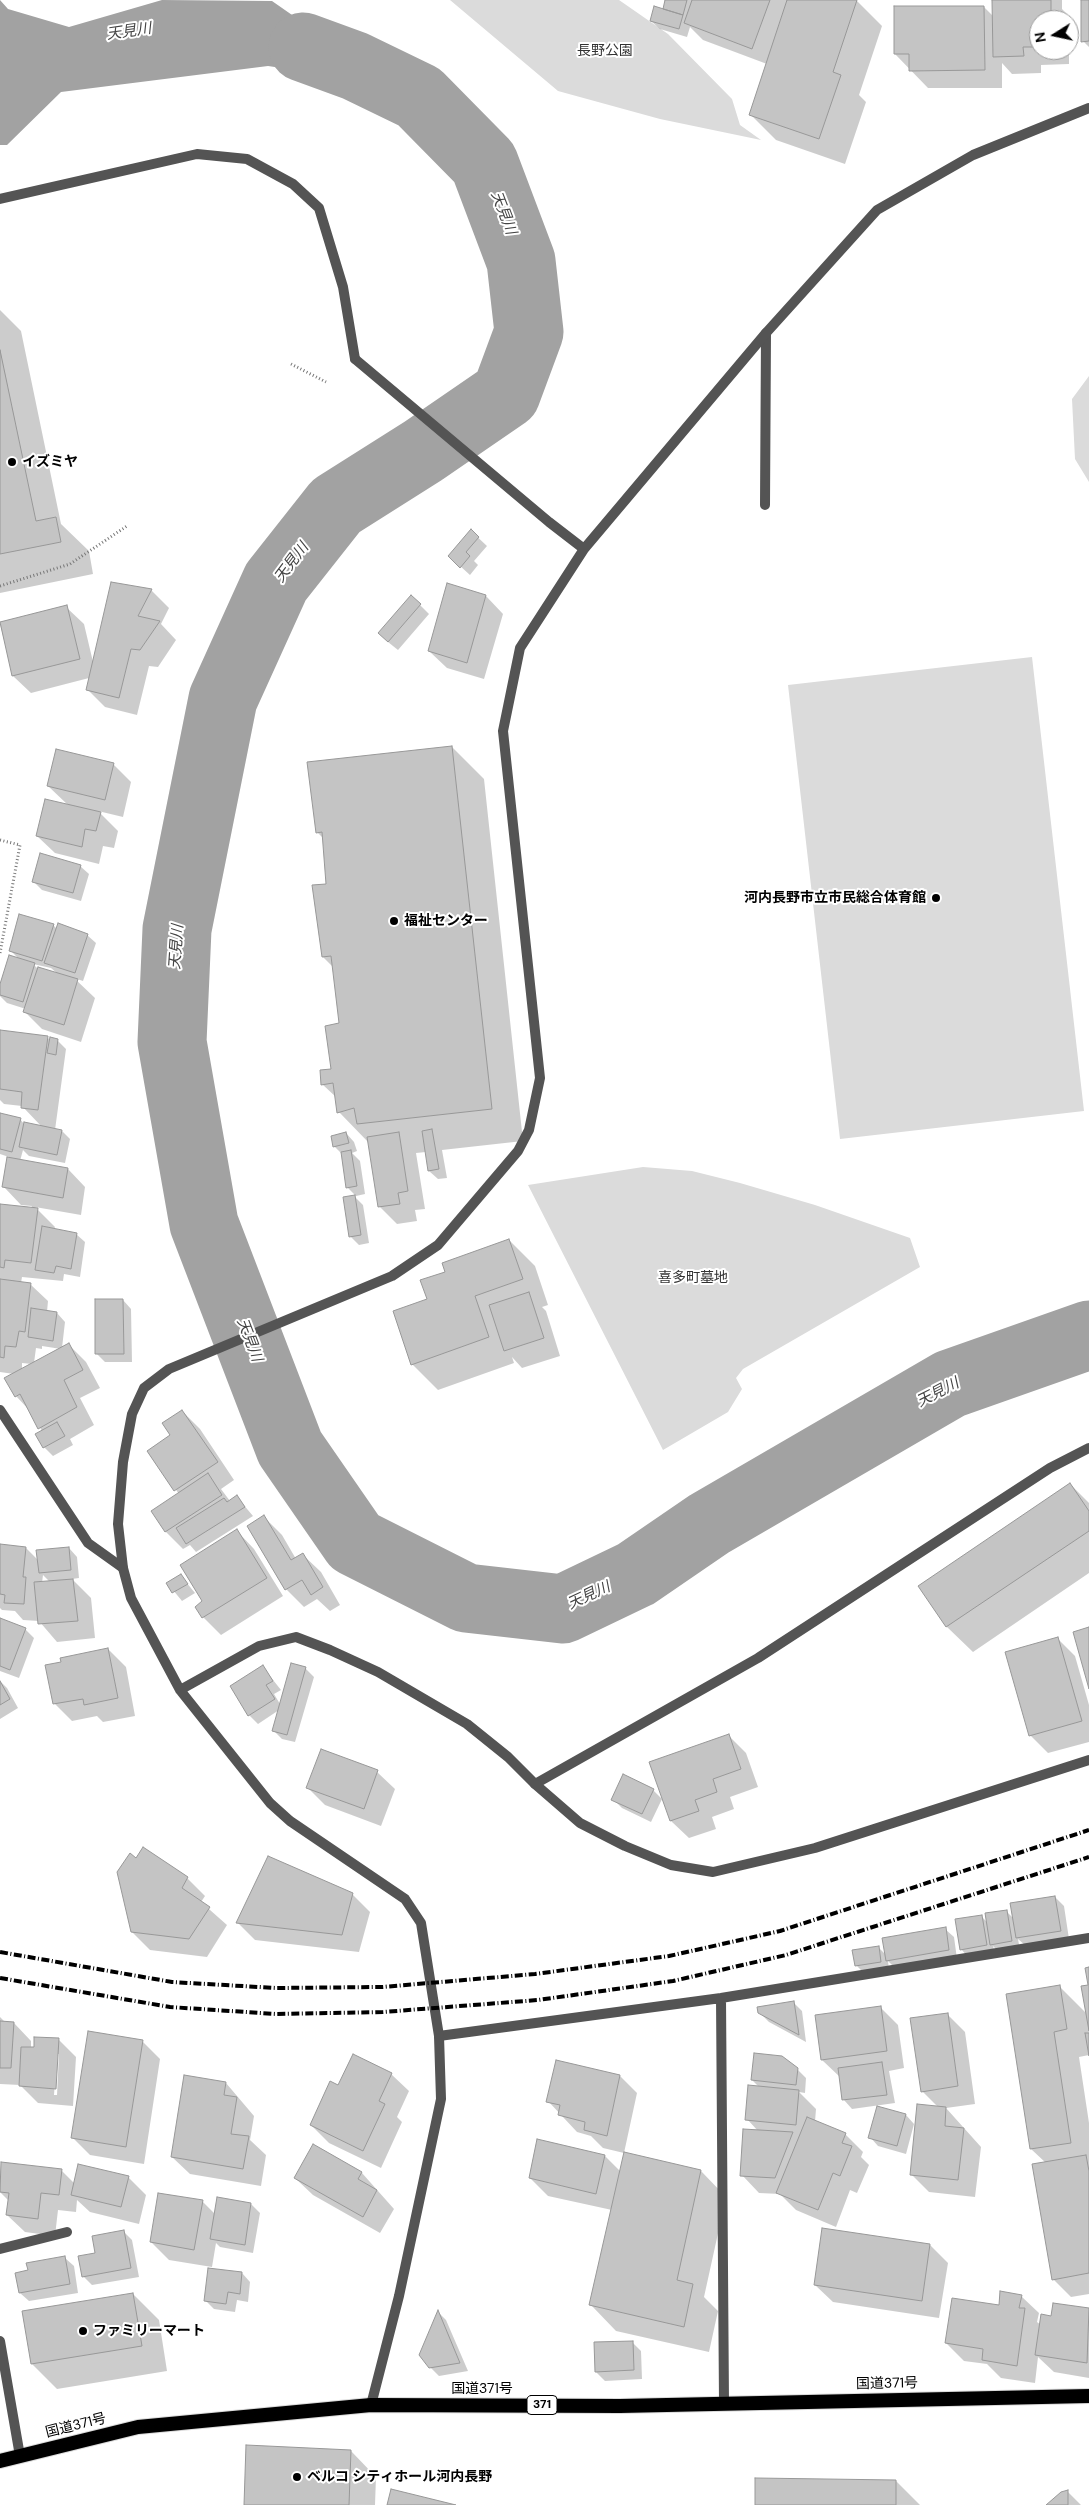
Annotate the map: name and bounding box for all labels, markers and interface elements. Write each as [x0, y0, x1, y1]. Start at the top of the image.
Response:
north arrow [1029, 10, 1079, 60]
water label: 天見川 [105, 20, 153, 44]
text: N [1030, 31, 1050, 44]
park label: 長野公園 [577, 43, 633, 59]
water label: 天見川 [487, 189, 519, 237]
place label: イズミヤ [22, 454, 78, 470]
marker: イズミヤ [6, 456, 18, 468]
water label: 天見川 [271, 540, 313, 586]
place label: 河内長野市立市民総合体育館 [744, 890, 926, 906]
marker: 河内長野市立市民総合体育館 [930, 892, 942, 904]
place label: 福祉センター [404, 913, 488, 929]
marker: 福祉センター [388, 915, 400, 927]
water label: 天見川 [166, 924, 188, 970]
park label: 喜多町墓地 [658, 1270, 728, 1286]
water label: 天見川 [233, 1316, 265, 1364]
water label: 天見川 [914, 1375, 962, 1411]
water label: 天見川 [565, 1578, 613, 1614]
place label: ファミリーマート [93, 2323, 205, 2339]
marker: ファミリーマート [77, 2325, 89, 2337]
street label: 国道371号 [856, 2375, 918, 2393]
street label: 国道371号 [451, 2381, 513, 2397]
road number: 371 [527, 2396, 557, 2414]
street label: 国道371号 [44, 2410, 108, 2442]
place label: ベルコ シティホール河内長野 [307, 2469, 492, 2485]
marker: ベルコ シティホール河内長野 [291, 2471, 303, 2483]

